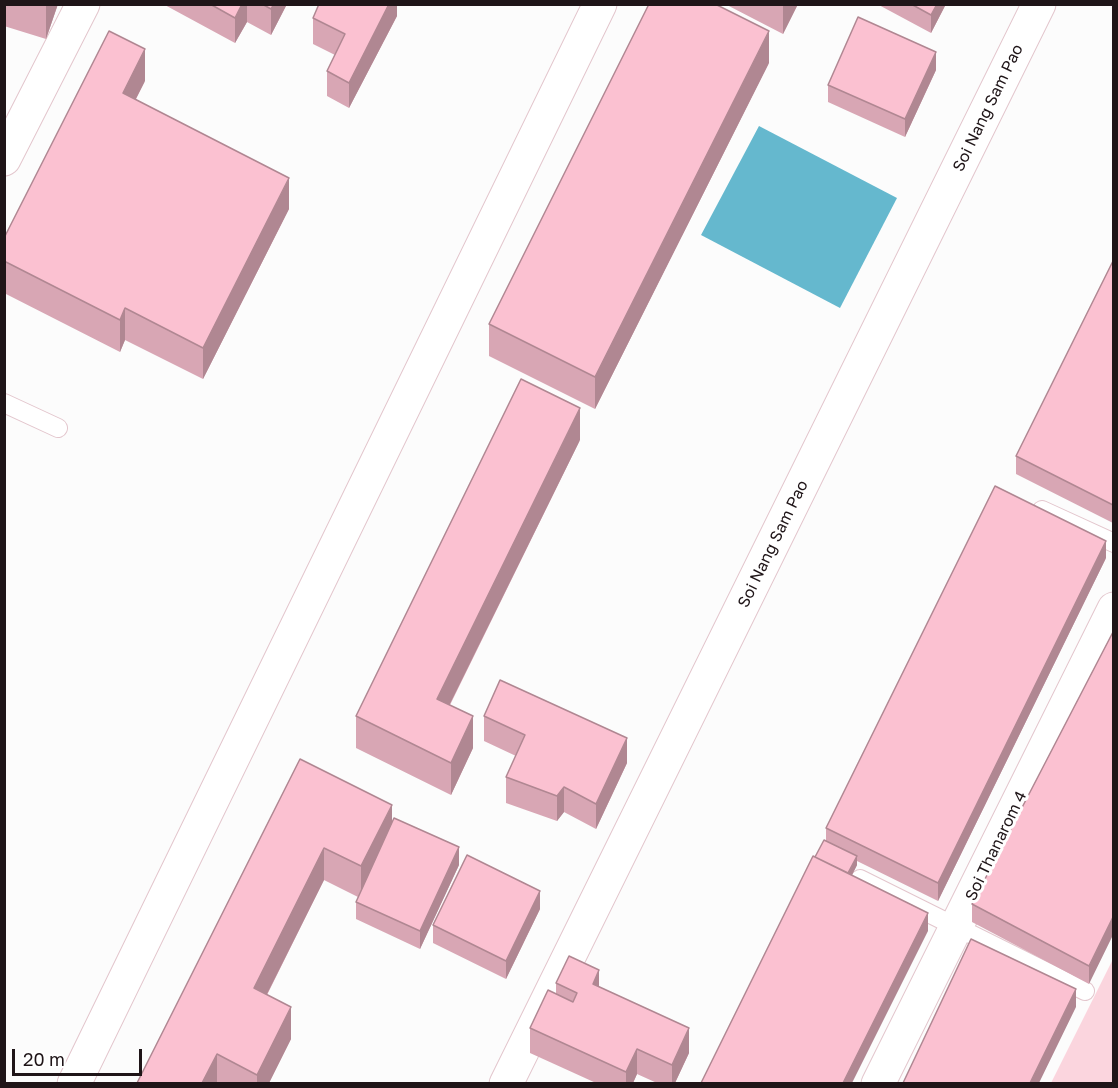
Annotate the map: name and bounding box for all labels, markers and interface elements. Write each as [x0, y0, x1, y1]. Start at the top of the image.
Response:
street label: Soi Nang Sam Pao [949, 41, 1027, 175]
street label: Soi Nang Sam Pao [734, 477, 812, 611]
street label: Soi Thanarom 4 [961, 788, 1031, 904]
scale bar [15, 1037, 146, 1075]
text: 20 m [23, 1048, 65, 1070]

